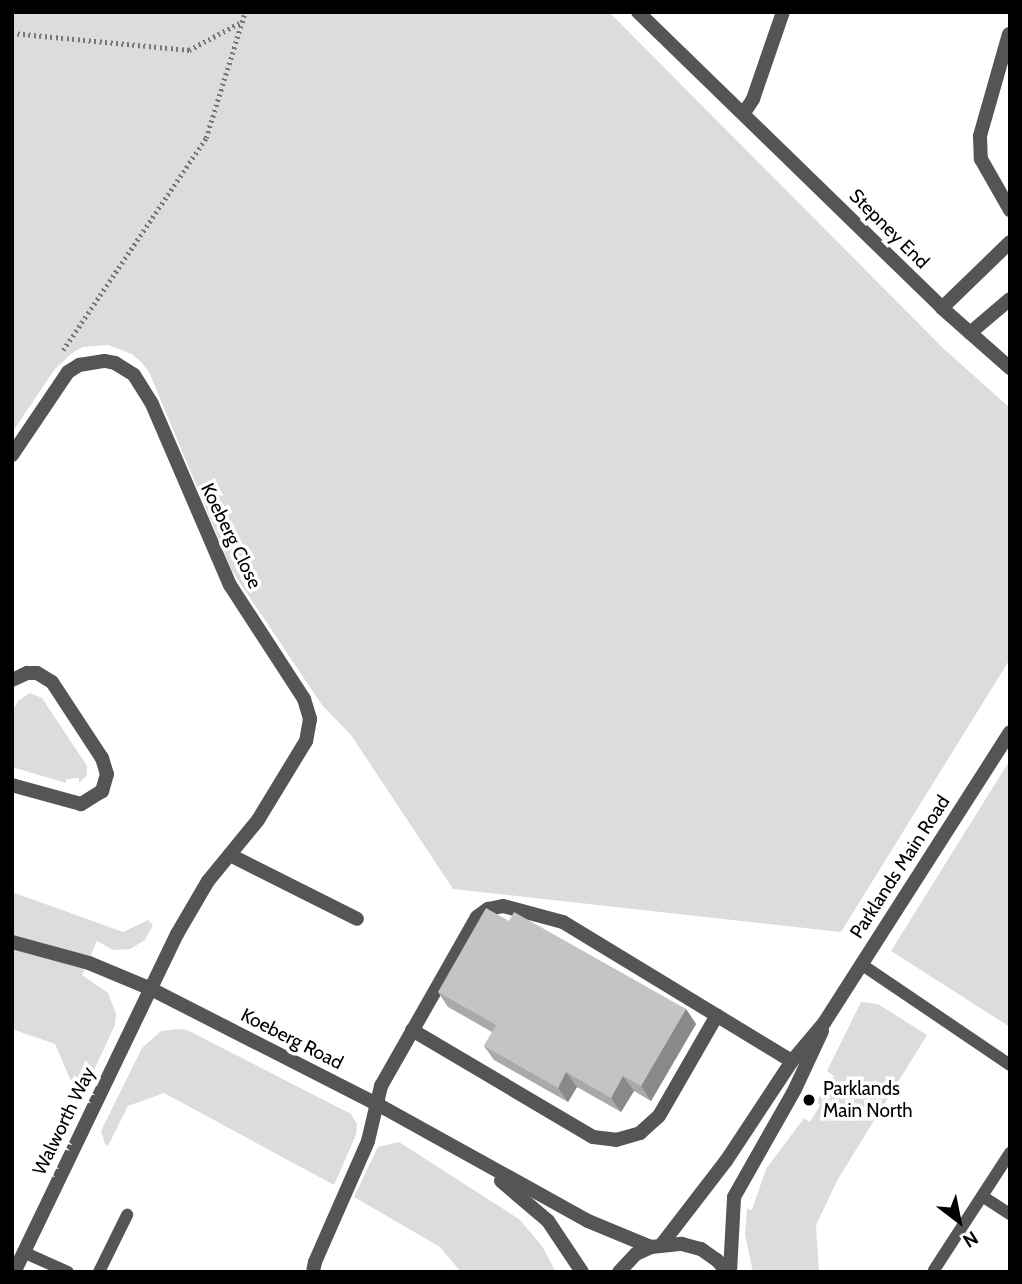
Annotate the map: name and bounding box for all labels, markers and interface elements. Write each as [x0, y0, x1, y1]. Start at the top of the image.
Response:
street label: Stepney End [844, 184, 934, 274]
street label: Koeberg Close [196, 480, 266, 592]
street label: Parklands Main Road [845, 791, 955, 943]
street label: Koeberg Road [237, 1004, 347, 1074]
street label: Walworth Way [28, 1063, 100, 1179]
place label: Parklands Main North [823, 1078, 913, 1122]
marker: Parklands Main North [801, 1092, 817, 1108]
north arrow [924, 1186, 994, 1256]
text: N [959, 1226, 982, 1253]

